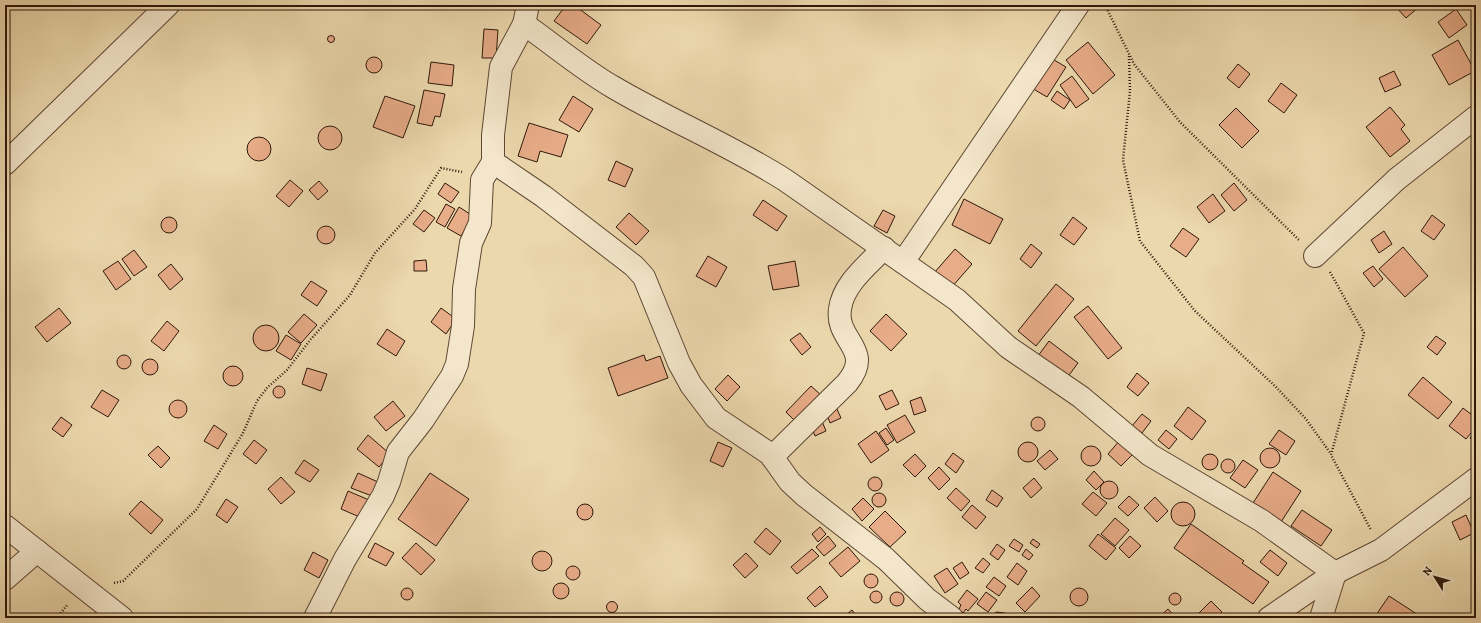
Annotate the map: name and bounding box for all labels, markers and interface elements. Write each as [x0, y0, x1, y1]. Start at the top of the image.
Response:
north arrow [1415, 557, 1455, 597]
text: N [1419, 564, 1436, 579]

